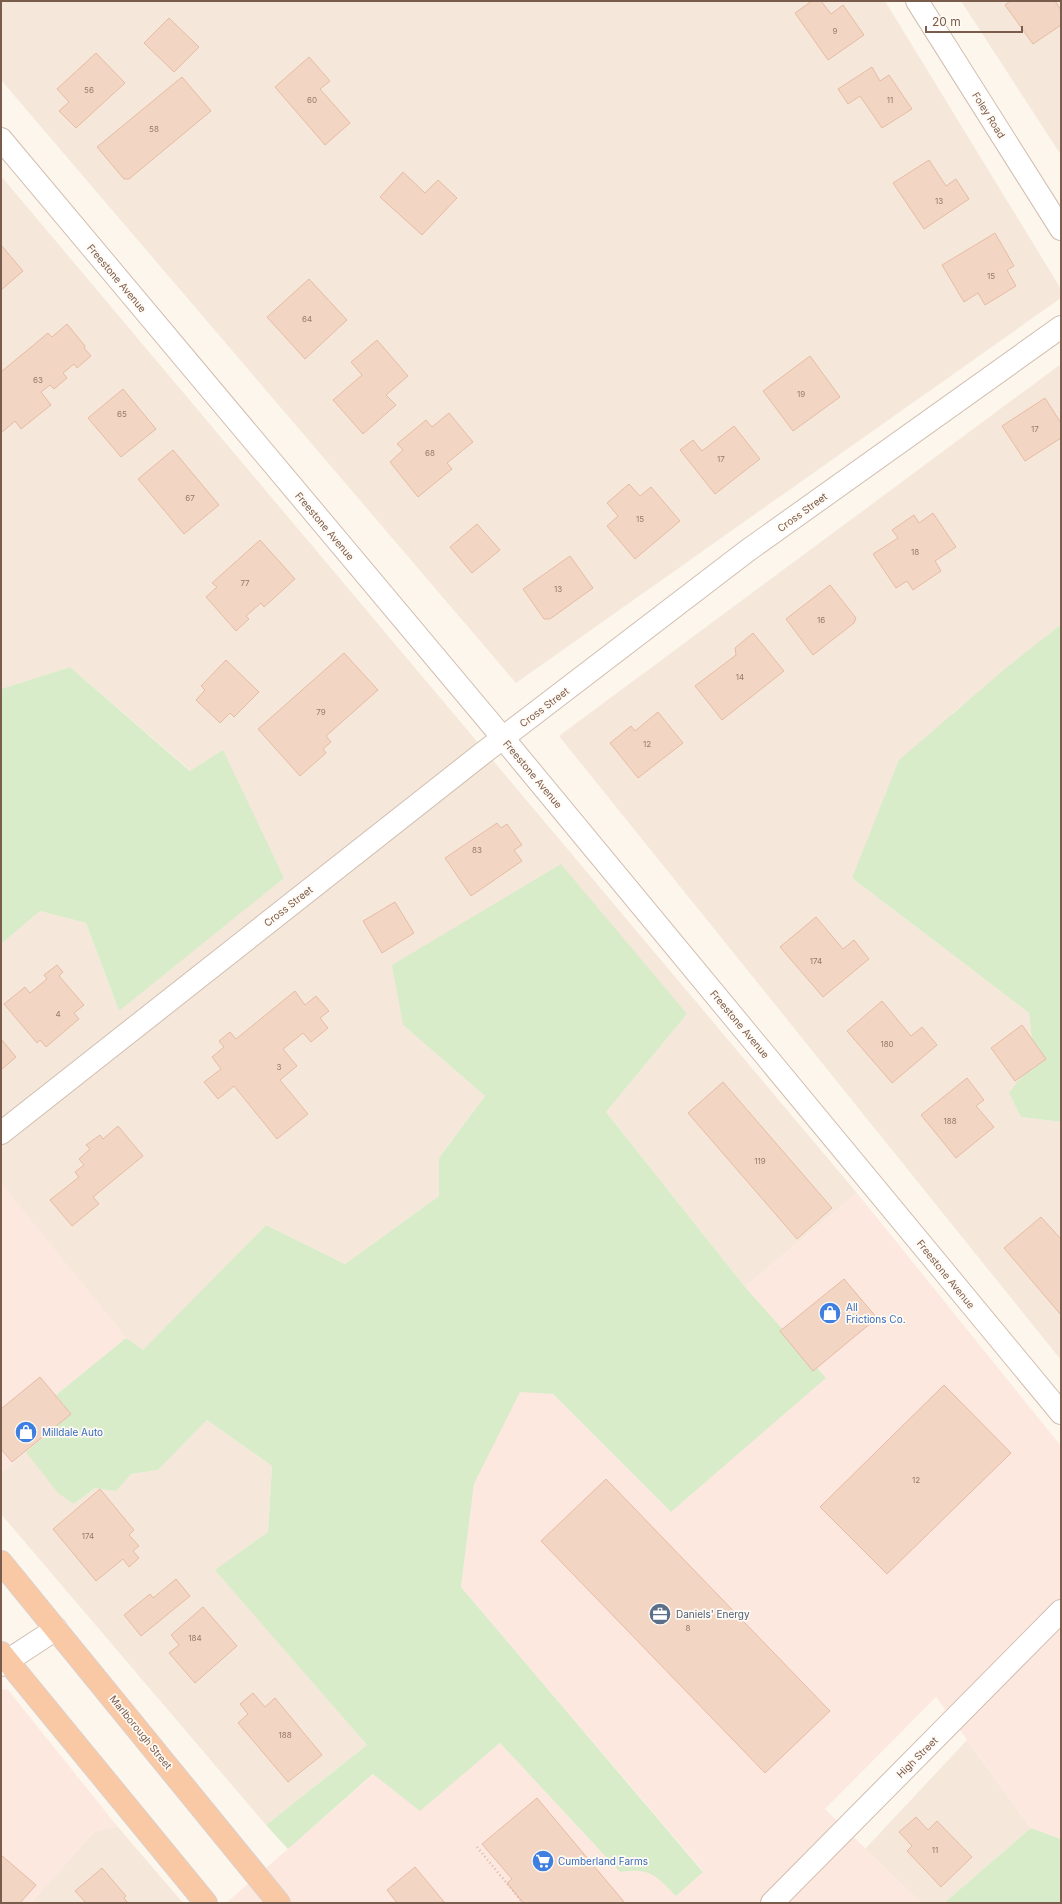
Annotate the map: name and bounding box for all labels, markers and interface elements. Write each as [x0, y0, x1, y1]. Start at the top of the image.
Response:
scale bar [926, 8, 1022, 34]
text: 20 m [932, 14, 961, 29]
house number: 9 [833, 26, 838, 36]
house number: 56 [84, 85, 94, 95]
street label: Foley Road [970, 90, 1008, 140]
house number: 60 [307, 95, 317, 105]
house number: 11 [887, 95, 893, 105]
house number: 58 [149, 124, 159, 134]
house number: 13 [935, 196, 943, 206]
street label: Freestone Avenue [85, 242, 149, 315]
house number: 15 [987, 271, 995, 281]
house number: 64 [302, 314, 312, 324]
house number: 63 [33, 375, 43, 385]
house number: 19 [797, 389, 805, 399]
house number: 65 [117, 409, 127, 419]
house number: 17 [1031, 424, 1039, 434]
house number: 68 [425, 448, 435, 458]
house number: 17 [717, 454, 725, 464]
street label: Freestone Avenue [293, 490, 357, 563]
street label: Cross Street [775, 490, 830, 534]
house number: 67 [185, 493, 195, 503]
house number: 15 [636, 514, 644, 524]
house number: 18 [911, 547, 919, 557]
house number: 77 [240, 578, 250, 588]
house number: 13 [554, 584, 562, 594]
house number: 16 [817, 615, 825, 625]
house number: 14 [736, 672, 744, 682]
street label: Cross Street [517, 684, 572, 729]
house number: 79 [316, 707, 326, 717]
street label: Freestone Avenue [501, 738, 565, 811]
house number: 12 [643, 739, 651, 749]
house number: 83 [472, 845, 482, 855]
street label: Cross Street [261, 883, 315, 929]
house number: 174 [810, 956, 822, 966]
street label: Freestone Avenue [708, 988, 772, 1061]
house number: 4 [55, 1009, 61, 1019]
house number: 180 [880, 1039, 894, 1049]
house number: 3 [277, 1062, 282, 1072]
house number: 188 [943, 1116, 957, 1126]
house number: 119 [754, 1156, 766, 1166]
street label: Freestone Avenue [915, 1237, 978, 1311]
shop icon: All Frictions Co. [817, 1300, 843, 1326]
place label: All Frictions Co. [846, 1301, 906, 1325]
shop icon: Milldale Auto [13, 1419, 39, 1445]
place label: Milldale Auto [42, 1426, 103, 1438]
house number: 12 [912, 1475, 920, 1485]
house number: 174 [82, 1531, 94, 1541]
office icon: Daniels' Energy [647, 1601, 673, 1627]
place label: Daniels' Energy [676, 1608, 750, 1620]
house number: 8 [686, 1623, 691, 1633]
house number: 184 [188, 1633, 202, 1643]
street label: Marlborough Street [107, 1693, 175, 1772]
house number: 188 [278, 1730, 292, 1740]
street label: High Street [894, 1734, 940, 1780]
house number: 11 [932, 1845, 938, 1855]
supermarket icon: Cumberland Farms [530, 1848, 556, 1874]
place label: Cumberland Farms [558, 1855, 648, 1867]

